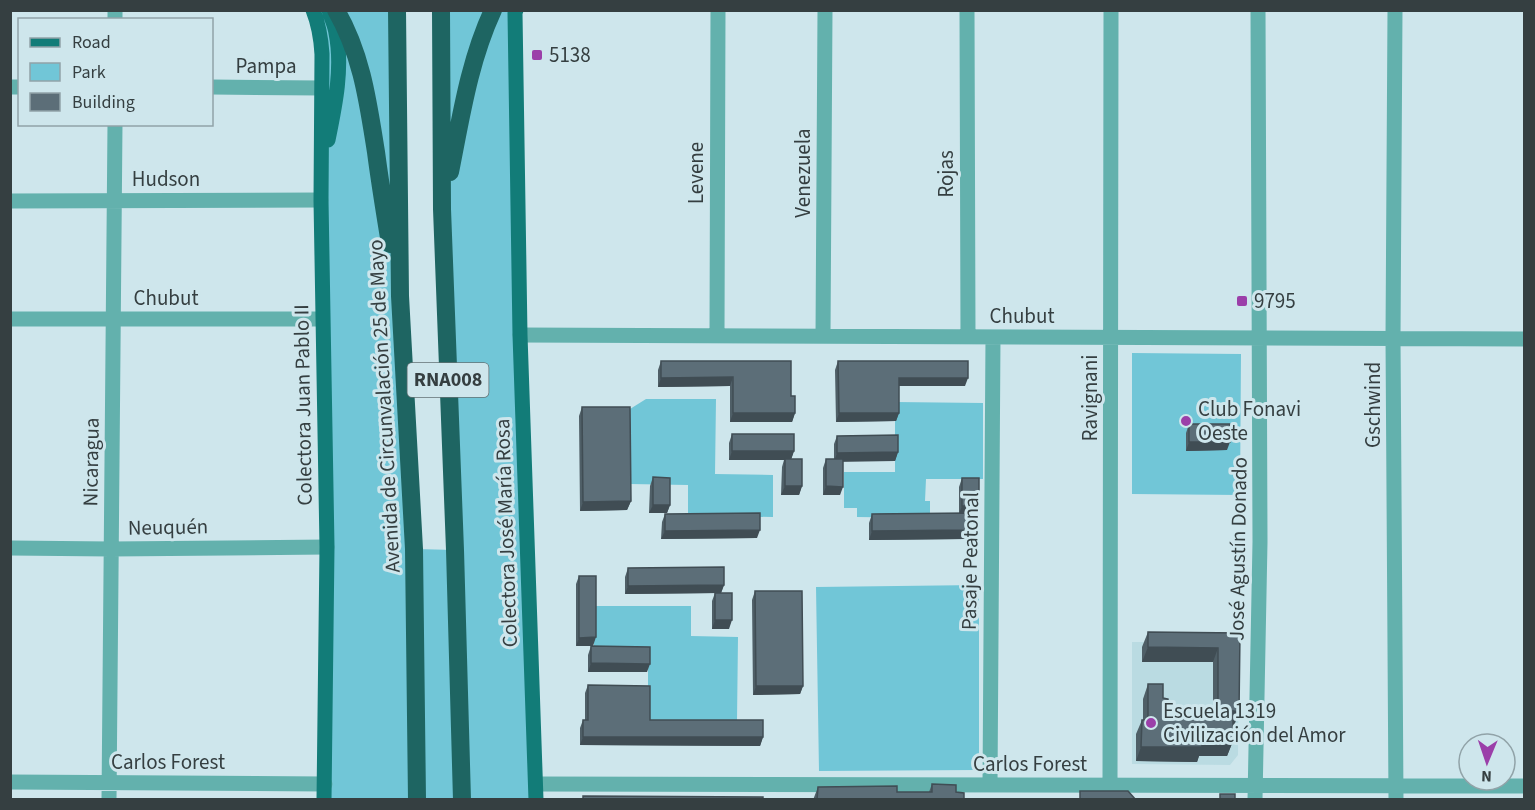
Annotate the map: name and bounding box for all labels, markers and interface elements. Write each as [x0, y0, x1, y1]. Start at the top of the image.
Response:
legend [18, 18, 213, 126]
text: Road [72, 30, 111, 55]
place label: 5138 [549, 40, 591, 70]
marker: 5138 [530, 48, 544, 62]
street label: Pampa [236, 51, 296, 81]
text: Park [72, 60, 106, 85]
text: Building [72, 90, 135, 115]
street label: Venezuela [788, 128, 818, 218]
street label: Levene [681, 142, 711, 204]
street label: Rojas [931, 150, 961, 198]
street label: Hudson [132, 164, 200, 194]
street label: Avenida de Circunvalación 25 de Mayo [360, 239, 408, 573]
street label: Chubut [134, 283, 198, 313]
place label: 9795 [1254, 286, 1296, 316]
marker: 9795 [1235, 294, 1249, 308]
street label: Chubut [990, 301, 1054, 331]
street label: Colectora Juan Pablo II [286, 304, 320, 506]
street label: Ravignani [1075, 355, 1105, 441]
street label: Gschwind [1358, 362, 1388, 448]
road number: RNA008 [408, 363, 488, 397]
place label: Club Fonavi Oeste [1198, 394, 1301, 448]
marker: Club Fonavi Oeste [1179, 414, 1193, 428]
street label: Nicaragua [75, 417, 107, 507]
street label: Colectora José María Rosa [487, 418, 525, 648]
street label: José Agustín Donado [1221, 457, 1255, 641]
street label: Pasaje Peatonal [954, 492, 986, 630]
street label: Neuquén [128, 511, 208, 543]
place label: Escuela 1319 Civilización del Amor [1163, 696, 1346, 750]
marker: Escuela 1319 Civilización del Amor [1144, 716, 1158, 730]
north arrow [1457, 732, 1517, 792]
street label: Carlos Forest [111, 747, 225, 777]
street label: Carlos Forest [973, 749, 1087, 779]
text: N [1481, 765, 1492, 787]

